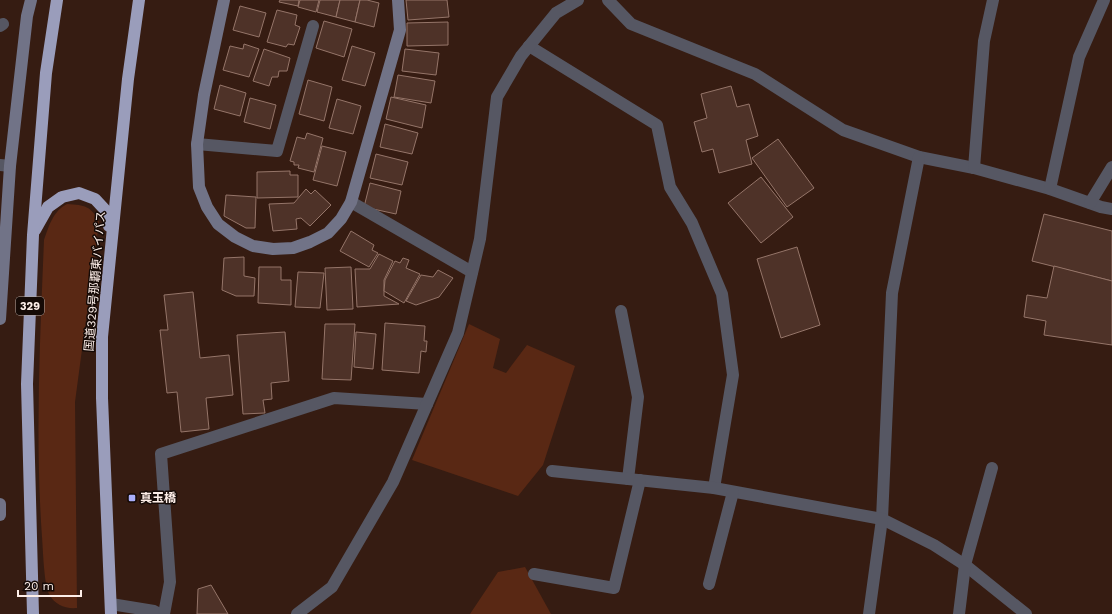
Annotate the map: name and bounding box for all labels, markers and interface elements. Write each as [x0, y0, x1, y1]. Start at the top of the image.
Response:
street label: 国道329号那覇東バイパス [82, 210, 108, 352]
road number: 329 [16, 297, 44, 315]
place label: 真玉橋 [140, 491, 177, 505]
marker: 真玉橋 [127, 493, 137, 503]
scale bar [18, 572, 81, 598]
text: 20 m [24, 579, 54, 593]

